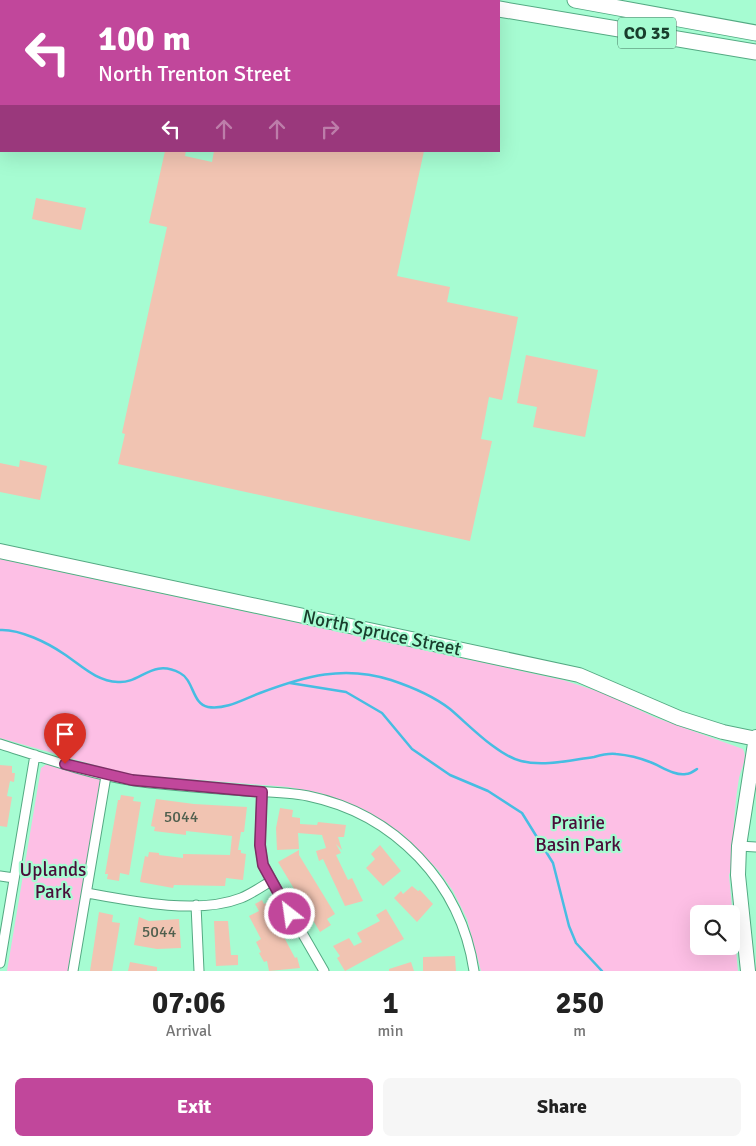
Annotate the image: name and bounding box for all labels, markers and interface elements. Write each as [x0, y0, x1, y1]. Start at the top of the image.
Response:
text: 100 m [98, 17, 191, 60]
road number: CO 35 [618, 17, 676, 48]
icon: left [15, 20, 80, 85]
text: North Trenton Street [98, 60, 291, 87]
icon: left [157, 115, 185, 143]
icon: ahead [210, 115, 238, 143]
icon: ahead [263, 115, 291, 143]
icon: right [316, 115, 344, 143]
street label: North Spruce Street [300, 604, 464, 662]
pin [44, 713, 86, 764]
icon: arrive [51, 720, 79, 748]
house number: 5044 [164, 807, 199, 827]
park label: Prairie Basin Park [535, 811, 621, 857]
park label: Uplands Park [20, 858, 86, 904]
position arrow [263, 887, 315, 939]
map controls [690, 905, 740, 955]
button: search [690, 905, 740, 955]
house number: 5044 [142, 922, 177, 942]
text: 07:06 [152, 985, 226, 1022]
text: 1 [382, 985, 399, 1022]
text: 250 [555, 985, 604, 1022]
text: Arrival [166, 1021, 212, 1041]
text: min [378, 1021, 403, 1041]
text: m [573, 1021, 586, 1041]
button: Exit [15, 1078, 373, 1136]
button: Share [383, 1078, 741, 1136]

